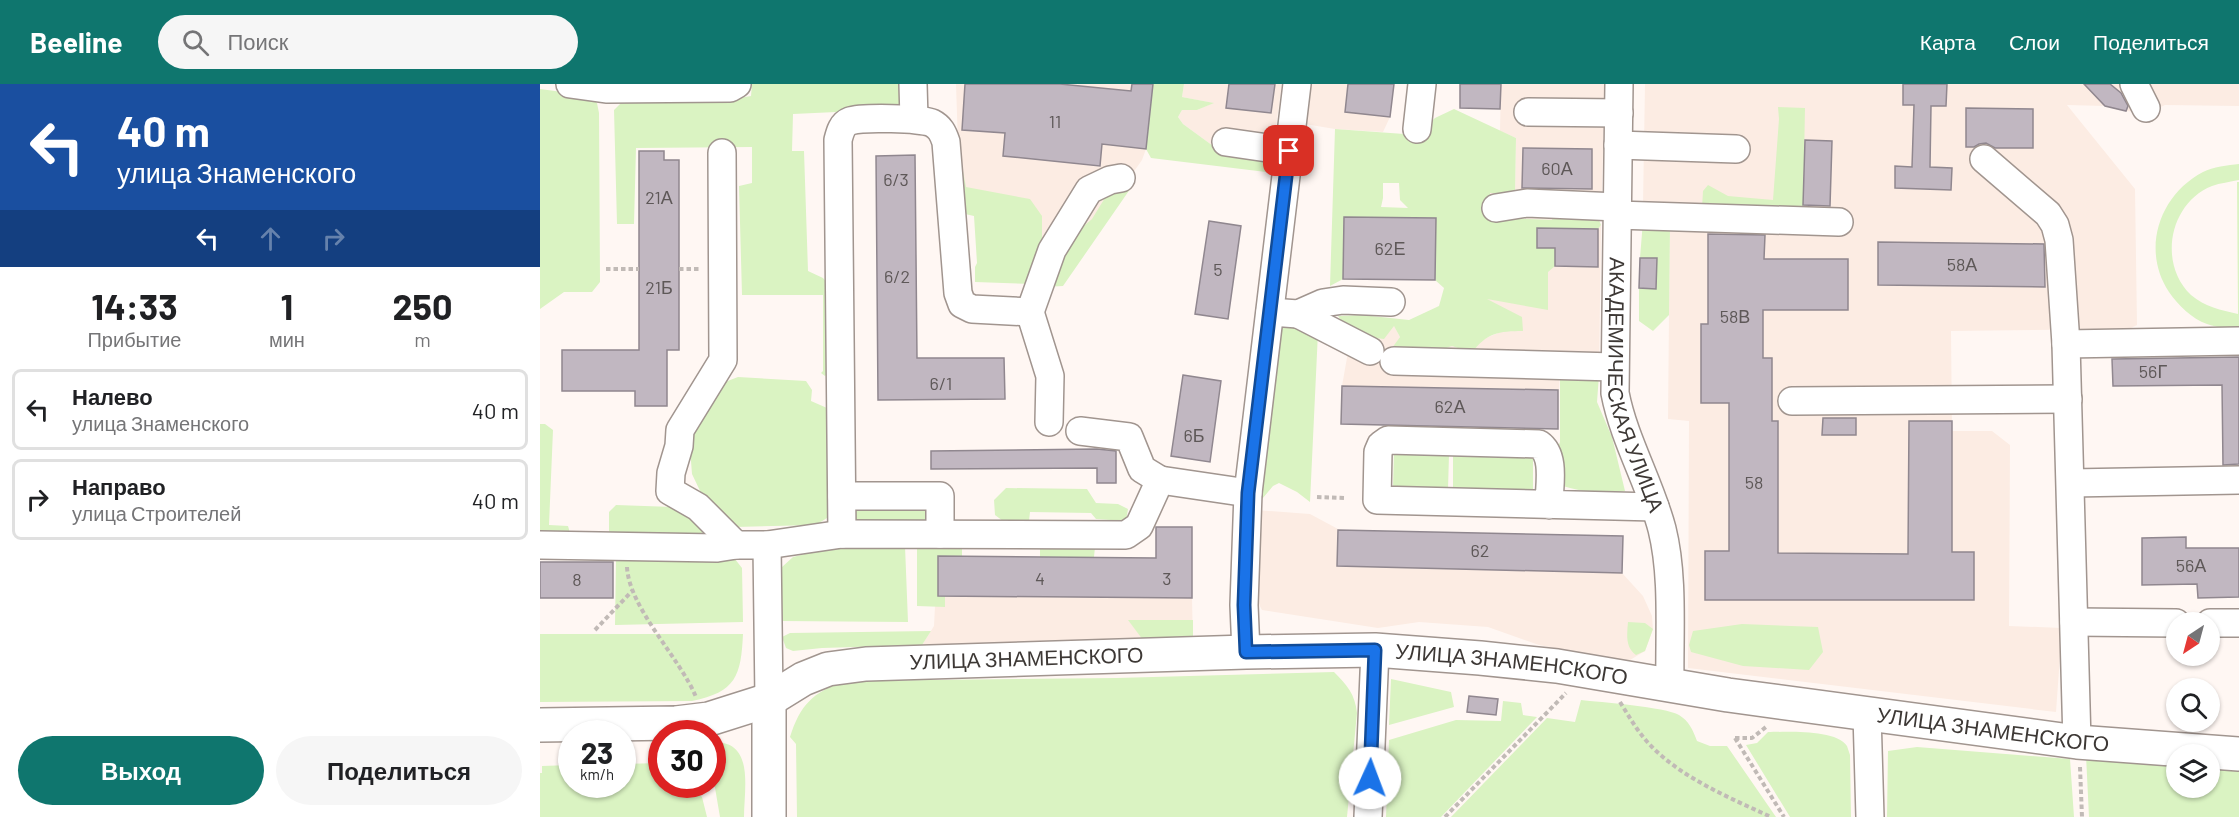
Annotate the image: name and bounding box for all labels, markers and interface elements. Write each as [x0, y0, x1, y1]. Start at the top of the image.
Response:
search box [158, 15, 578, 69]
text: Beeline [30, 25, 122, 59]
icon: search [179, 26, 212, 59]
text: Поиск [227, 28, 288, 54]
text: Карта [1920, 29, 1976, 54]
text: Слои [2009, 29, 2060, 54]
text: Поделиться [2093, 29, 2209, 54]
text: 40 m [117, 105, 210, 155]
icon: left [18, 108, 96, 186]
house number: 11 [1049, 110, 1061, 132]
pin [1263, 125, 1314, 176]
icon: arrive [1272, 134, 1305, 167]
text: улица Знаменского [117, 156, 356, 188]
house number: 60А [1541, 157, 1573, 179]
house number: 6/3 [883, 168, 909, 190]
house number: 21А [645, 186, 673, 208]
icon: left [191, 222, 224, 255]
icon: ahead [254, 222, 287, 255]
icon: right [317, 222, 350, 255]
house number: 62Е [1375, 237, 1405, 259]
house number: 58А [1947, 253, 1977, 275]
street label: АКАДЕМИЧЕСКАЯ УЛИЦА [1603, 257, 1670, 515]
house number: 5 [1213, 258, 1223, 280]
house number: 6/2 [884, 265, 910, 287]
house number: 21Б [645, 276, 673, 298]
text: 14:33 [91, 284, 178, 327]
text: 1 [281, 284, 293, 327]
text: 250 [392, 284, 452, 327]
house number: 58В [1720, 305, 1750, 327]
text: Прибытие [87, 327, 181, 351]
text: мин [269, 327, 305, 351]
text: m [414, 327, 431, 351]
house number: 56Г [2139, 360, 2167, 382]
house number: 6/1 [930, 372, 952, 394]
text: Налево [72, 383, 153, 409]
icon: left [21, 393, 54, 426]
house number: 62А [1435, 395, 1465, 417]
text: 40 m [472, 397, 519, 423]
text: улица Знаменского [72, 411, 249, 435]
house number: 6Б [1183, 424, 1205, 446]
house number: 58 [1745, 471, 1763, 493]
text: Направо [72, 473, 166, 499]
icon: right [21, 483, 54, 516]
text: 40 m [472, 487, 519, 513]
text: улица Строителей [72, 501, 241, 525]
house number: 62 [1471, 539, 1489, 561]
house number: 56А [2176, 554, 2206, 576]
house number: 4 [1035, 567, 1045, 589]
house number: 3 [1162, 567, 1172, 589]
house number: 8 [572, 568, 582, 590]
north arrow [2166, 612, 2220, 666]
map controls [2166, 612, 2220, 798]
street label: УЛИЦА ЗНАМЕНСКОГО [1395, 638, 1630, 689]
street label: УЛИЦА ЗНАМЕНСКОГО [909, 641, 1144, 674]
button: search [2166, 678, 2220, 732]
street label: УЛИЦА ЗНАМЕНСКОГО [1875, 701, 2110, 755]
speed limit sign: 30 [648, 720, 726, 798]
text: 23 [581, 734, 613, 770]
button: Выход [18, 736, 264, 805]
button: Поделиться [276, 736, 522, 805]
button: layers [2166, 744, 2220, 798]
position arrow [1338, 746, 1402, 810]
text: km/h [580, 765, 614, 783]

